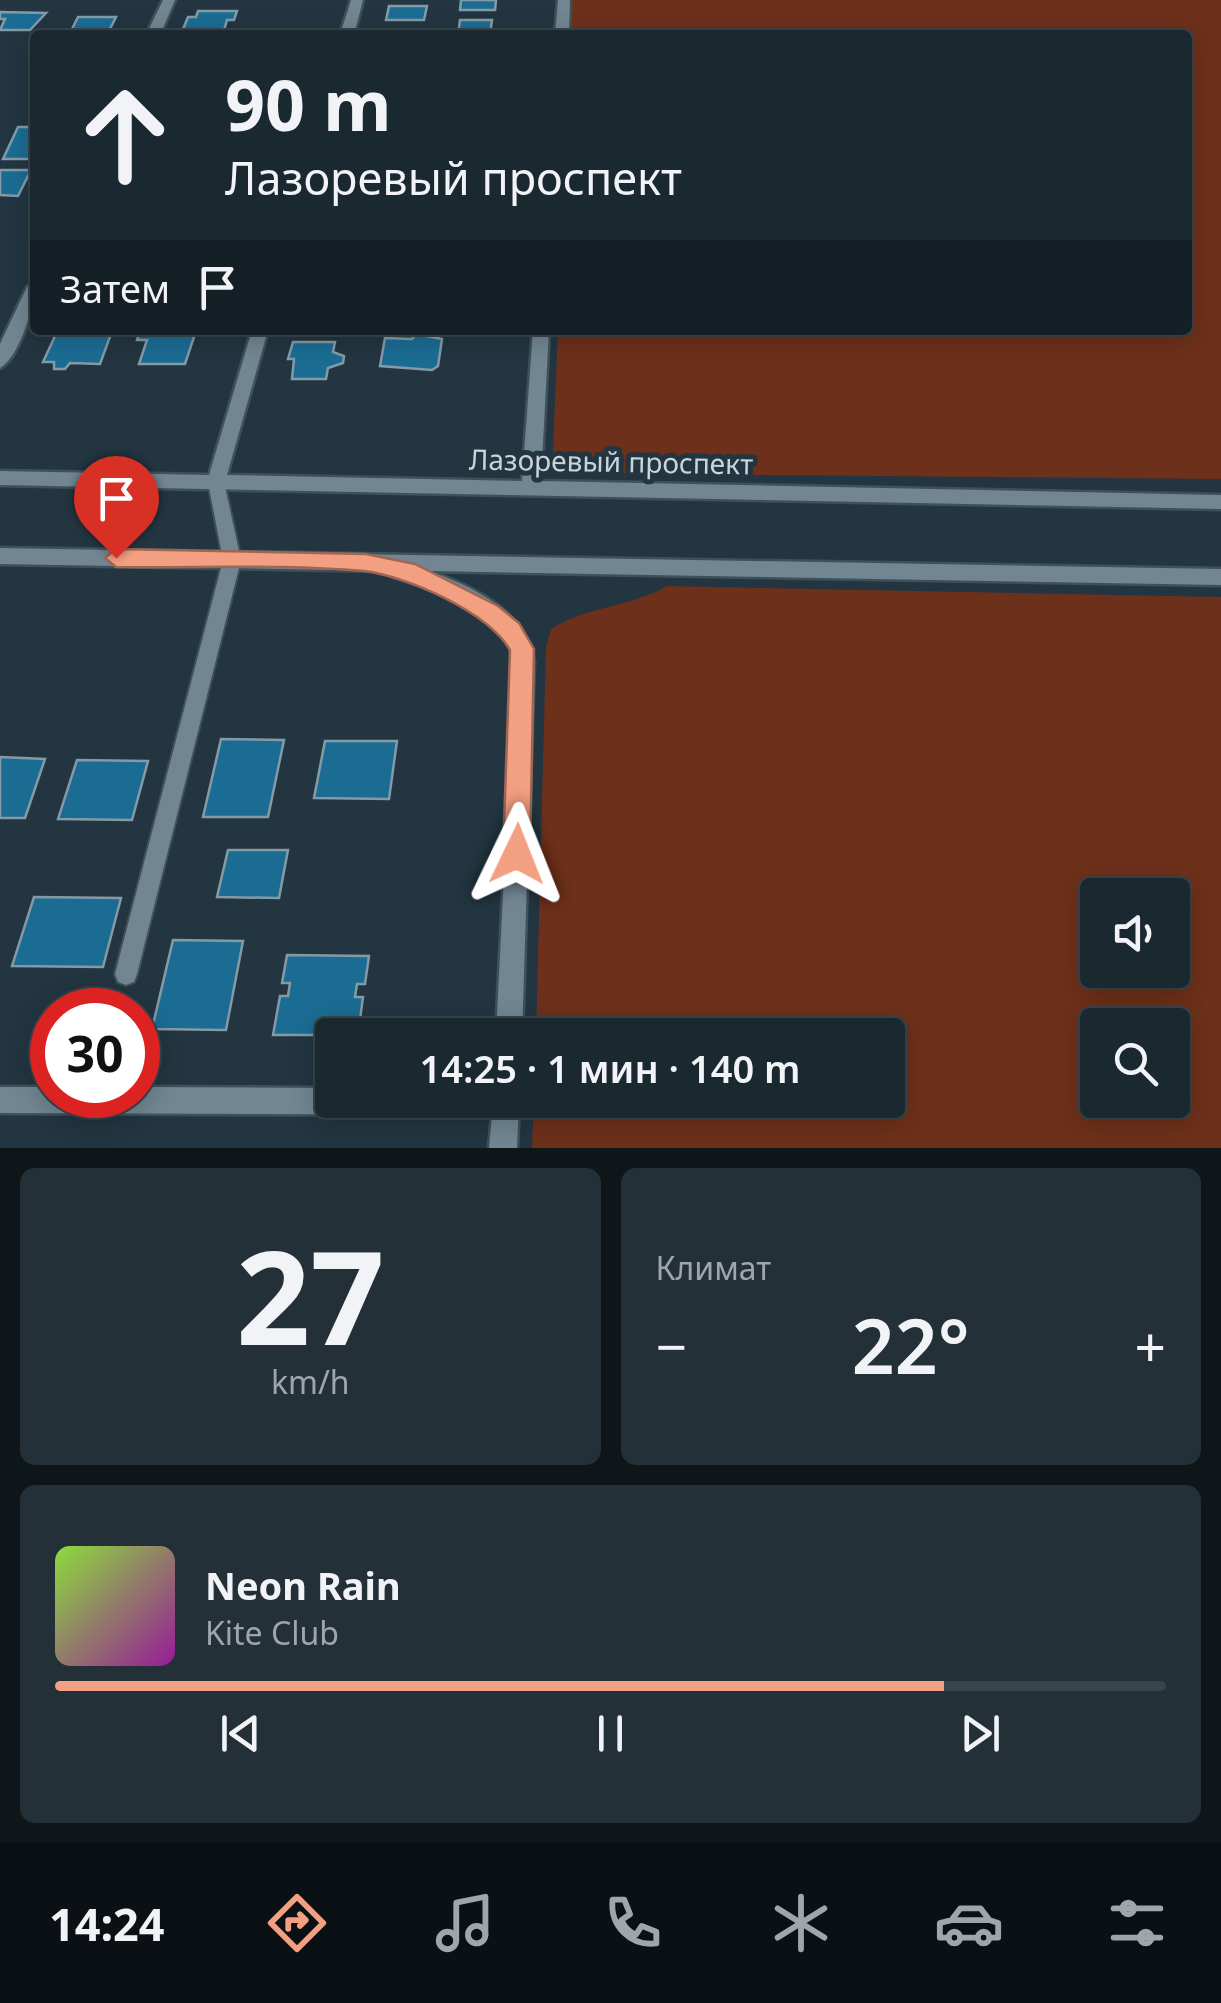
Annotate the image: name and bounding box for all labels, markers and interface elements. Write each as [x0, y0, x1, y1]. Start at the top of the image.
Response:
text: 90 m [225, 56, 392, 152]
icon: ahead [60, 70, 190, 200]
text: Лазоревый проспект [225, 147, 682, 208]
icon: arrive [190, 260, 245, 315]
text: Затем [60, 262, 170, 314]
street label: Лазоревый проспект [469, 440, 753, 482]
pin [74, 456, 159, 559]
icon: arrive [89, 471, 144, 526]
position arrow [465, 802, 569, 906]
map controls [1080, 878, 1190, 1118]
button: sound [1080, 878, 1190, 988]
speed limit sign: 30 [30, 988, 160, 1118]
button: search [1080, 1008, 1190, 1118]
text: 14:25 · 1 мин · 140 m [419, 1042, 801, 1094]
text: 27 [236, 1206, 385, 1383]
text: Климат [656, 1246, 771, 1289]
text: 22° [852, 1294, 970, 1396]
text: − [656, 1308, 687, 1383]
text: + [1135, 1308, 1166, 1383]
text: km/h [271, 1360, 350, 1403]
text: Neon Rain [205, 1559, 401, 1611]
text: Kite Club [205, 1611, 339, 1654]
icon: previous [213, 1706, 268, 1761]
icon: pause [583, 1706, 638, 1761]
icon: next [953, 1706, 1008, 1761]
icon: directions [262, 1888, 332, 1958]
icon: music [430, 1888, 500, 1958]
icon: phone [598, 1888, 668, 1958]
icon: climate [766, 1888, 836, 1958]
icon: car [934, 1888, 1004, 1958]
icon: filters [1102, 1888, 1172, 1958]
text: 14:24 [49, 1893, 165, 1954]

